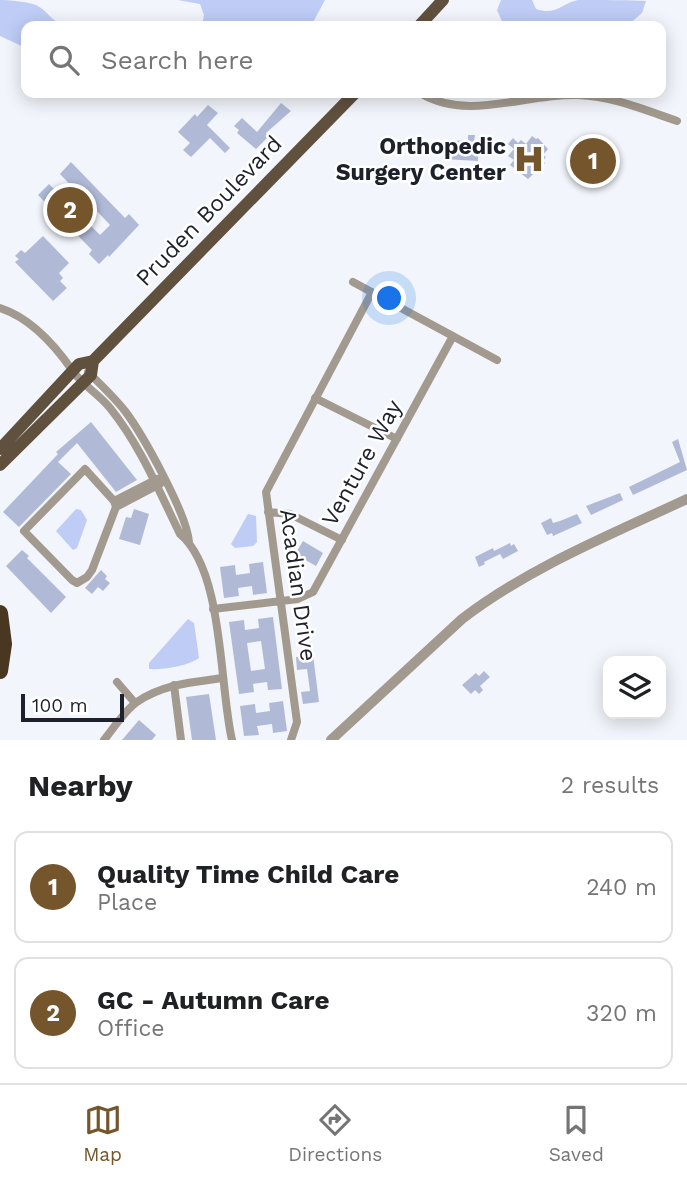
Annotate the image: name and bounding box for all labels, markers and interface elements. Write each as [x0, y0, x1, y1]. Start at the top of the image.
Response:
search box [21, 21, 666, 98]
icon: search [45, 41, 83, 79]
text: Search here [101, 45, 253, 75]
street label: Pruden Boulevard [130, 130, 288, 292]
place label: Orthopedic Surgery Center [336, 133, 506, 186]
pin: 1 [570, 135, 616, 187]
hospital icon: Orthopedic Surgery Center [512, 142, 546, 176]
pin: 2 [47, 184, 93, 236]
your location [372, 281, 406, 315]
street label: Venture Way [316, 395, 408, 531]
street label: Acadian Drive [274, 507, 322, 663]
map controls [603, 656, 666, 719]
button: layers [603, 656, 666, 719]
scale bar [21, 691, 124, 723]
text: 100 m [32, 694, 88, 717]
text: Nearby [28, 768, 133, 803]
text: 2 results [561, 772, 659, 799]
text: Quality Time Child Care [97, 859, 399, 889]
text: 1 [48, 874, 58, 901]
text: 240 m [586, 874, 657, 901]
text: Place [97, 889, 157, 916]
text: GC - Autumn Care [97, 985, 329, 1015]
text: 2 [46, 1000, 60, 1027]
text: 320 m [586, 1000, 657, 1027]
text: Office [97, 1015, 165, 1042]
tab: Map [83, 1101, 122, 1166]
tab: Directions [288, 1101, 382, 1166]
tab: Saved [549, 1101, 604, 1166]

